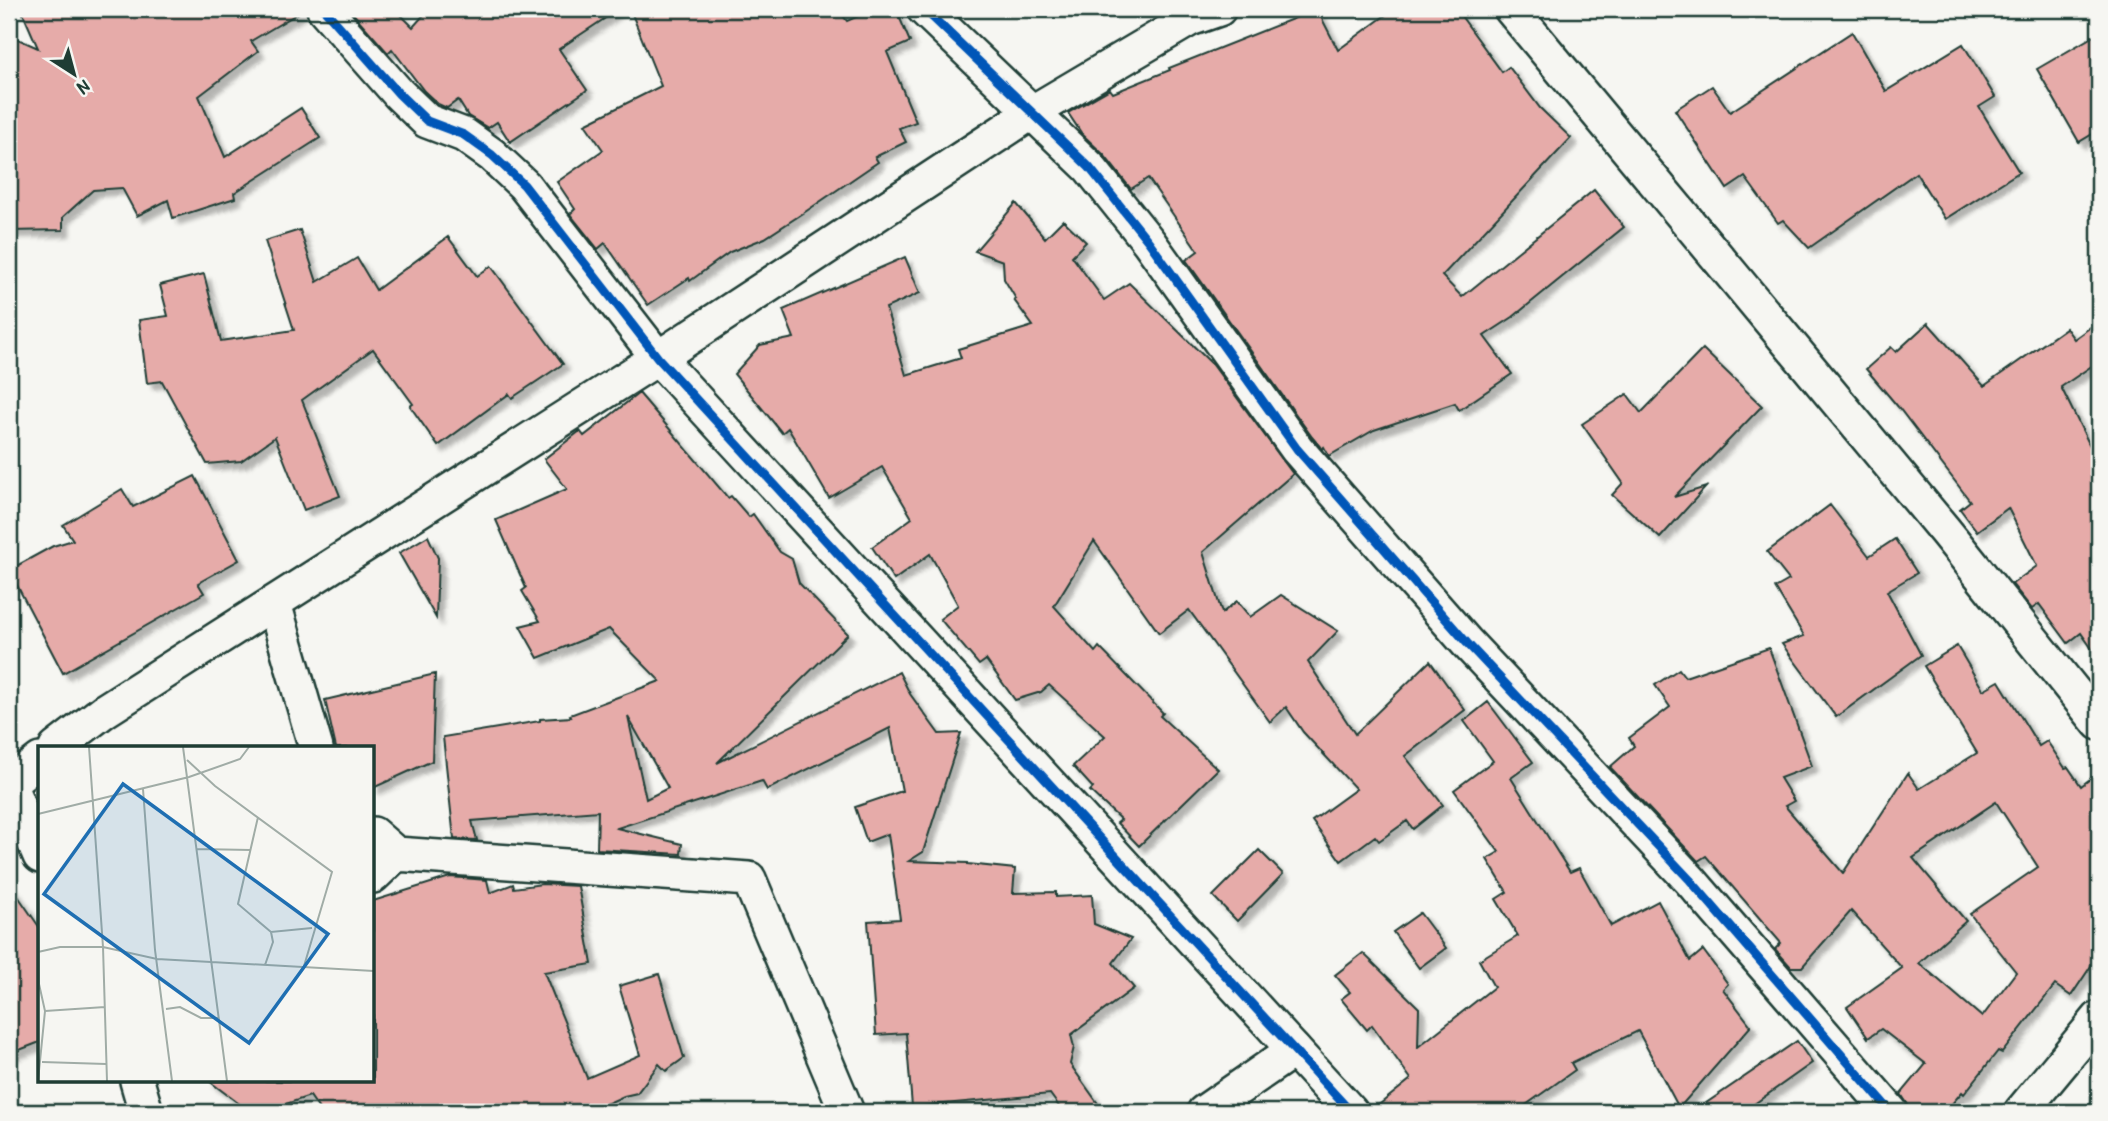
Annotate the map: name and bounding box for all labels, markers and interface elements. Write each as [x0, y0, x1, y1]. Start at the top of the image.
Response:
north arrow [38, 38, 108, 108]
text: N [72, 74, 96, 101]
inset map [38, 746, 374, 1082]

